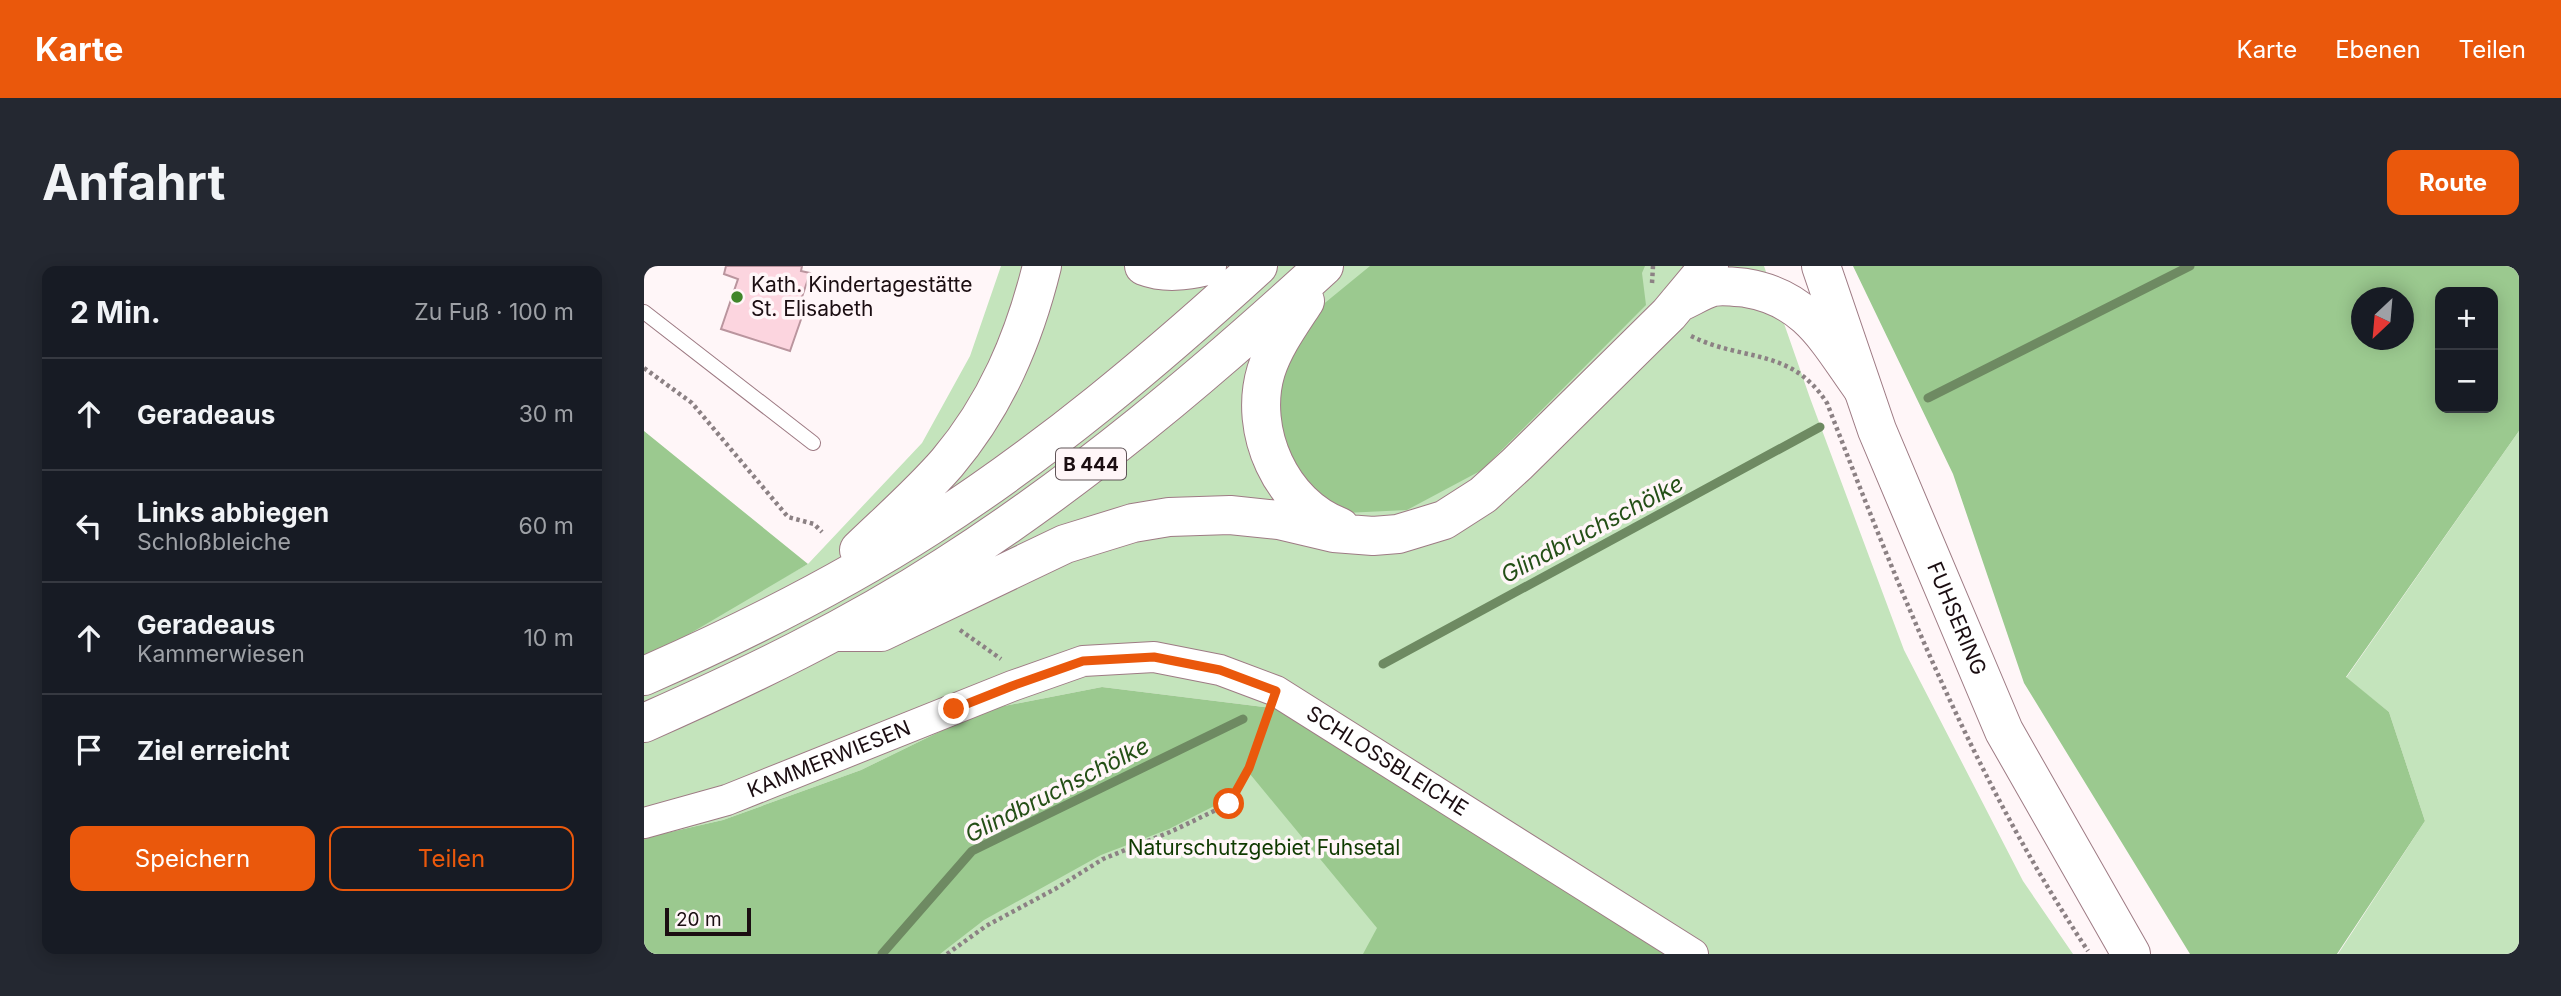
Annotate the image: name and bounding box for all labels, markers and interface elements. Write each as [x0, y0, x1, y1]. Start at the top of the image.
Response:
text: Karte [35, 29, 123, 69]
text: Karte [2237, 35, 2297, 64]
text: Ebenen [2335, 35, 2421, 64]
text: Teilen [2459, 35, 2526, 64]
button: Route [2387, 150, 2519, 215]
text: Anfahrt [42, 153, 225, 212]
place label: Kath. Kindertagestätte St. Elisabeth [751, 272, 972, 321]
north arrow [2351, 287, 2414, 350]
map controls [2435, 287, 2498, 413]
button: + [2435, 287, 2498, 350]
marker: Kath. Kindertagestätte St. Elisabeth [729, 289, 745, 305]
text: 2 Min. [70, 294, 161, 330]
text: Zu Fuß · 100 m [414, 298, 574, 326]
button: − [2435, 350, 2498, 413]
icon: ahead [70, 395, 108, 433]
text: Geradeaus [137, 399, 275, 430]
text: 30 m [519, 400, 574, 428]
road number: B 444 [1056, 448, 1126, 480]
water label: Glindbruchschölke [1496, 469, 1688, 589]
text: Links abbiegen [137, 497, 329, 528]
icon: left [70, 507, 108, 545]
text: 60 m [519, 512, 574, 540]
text: Schloßbleiche [137, 528, 291, 556]
street label: FUHSERING [1922, 558, 1992, 679]
text: Geradeaus [137, 609, 275, 640]
icon: ahead [70, 619, 108, 657]
text: 10 m [524, 624, 574, 652]
text: Kammerwiesen [137, 640, 305, 668]
route end [938, 693, 969, 724]
street label: SCHLOSSBLEICHE [1302, 700, 1473, 821]
street label: KAMMERWIESEN [744, 715, 914, 803]
icon: arrive [70, 731, 108, 769]
water label: Glindbruchschölke [960, 732, 1154, 848]
text: Ziel erreicht [137, 735, 290, 766]
route start [1213, 788, 1244, 819]
button: Speichern [70, 826, 315, 891]
button: Teilen [329, 826, 574, 891]
park label: Naturschutzgebiet Fuhsetal [1128, 835, 1400, 860]
scale bar [665, 905, 751, 937]
text: 20 m [676, 908, 722, 931]

